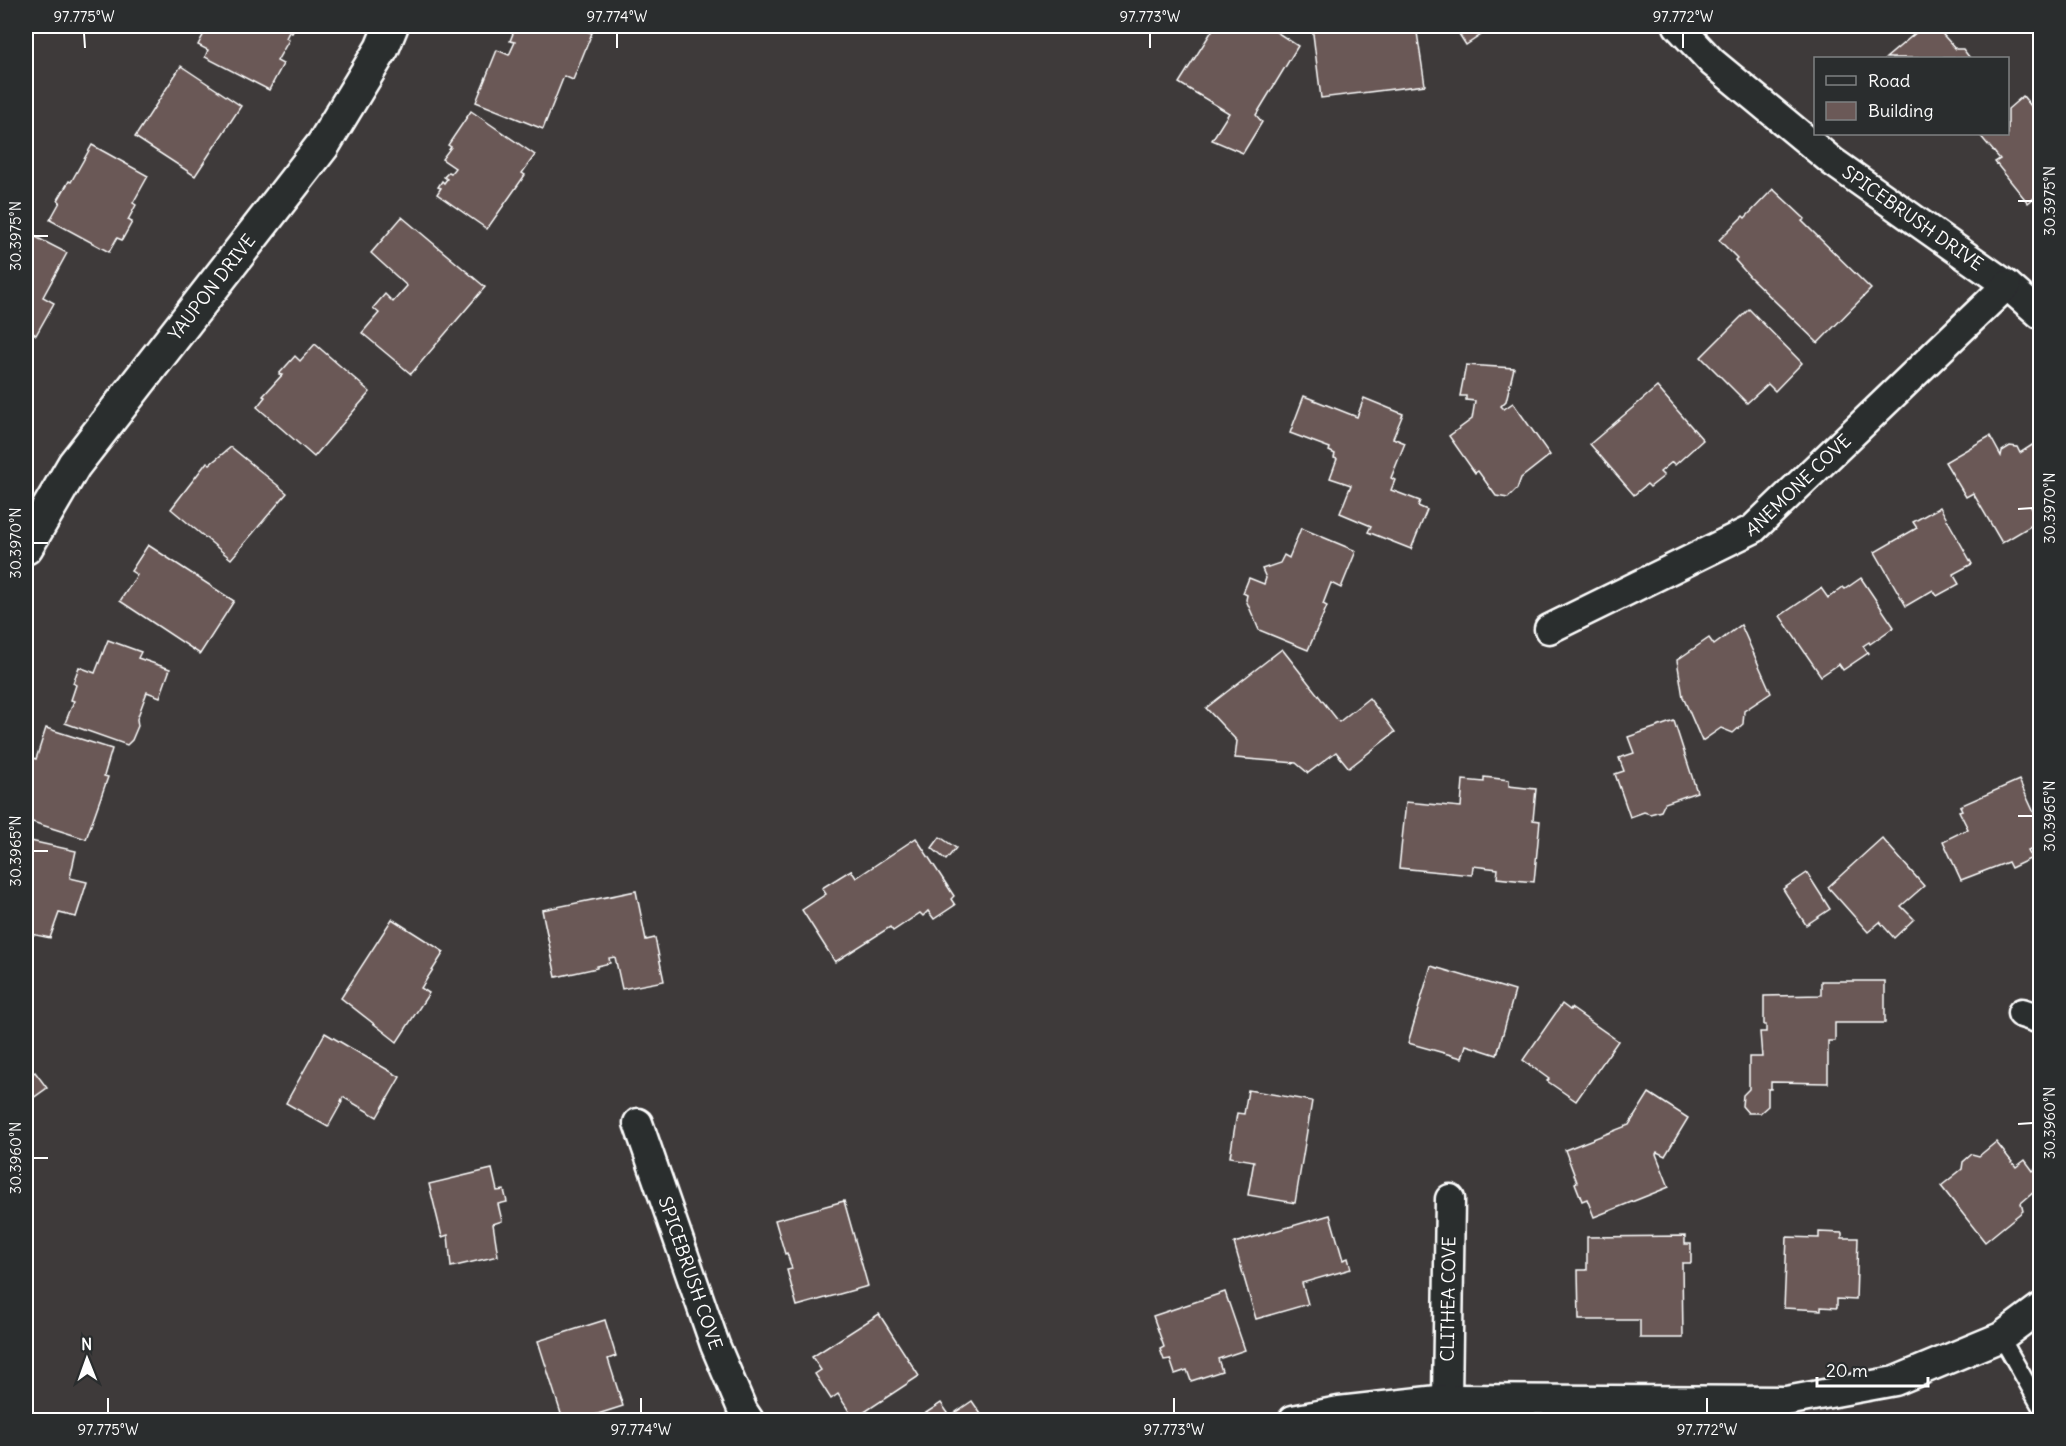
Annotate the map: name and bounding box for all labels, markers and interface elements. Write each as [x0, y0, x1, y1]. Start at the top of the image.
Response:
text: 97.775°W [53, 7, 115, 26]
text: 97.774°W [587, 7, 648, 26]
text: 97.773°W [1120, 7, 1181, 26]
text: 97.772°W [1653, 7, 1714, 26]
legend [1814, 57, 2009, 135]
text: Road [1868, 69, 1911, 92]
text: Building [1868, 99, 1933, 122]
street label: SPICEBRUSH DRIVE [1838, 160, 1988, 276]
text: 30.3975°N [2040, 166, 2059, 236]
text: 30.3975°N [6, 201, 25, 271]
street label: YAUPON DRIVE [163, 229, 260, 345]
street label: ANEMONE COVE [1742, 429, 1856, 542]
text: 30.3970°N [2040, 472, 2059, 544]
text: 30.3970°N [6, 507, 25, 579]
text: 30.3965°N [2040, 780, 2059, 852]
text: 30.3965°N [6, 815, 25, 887]
text: 30.3960°N [2040, 1087, 2059, 1159]
text: 30.3960°N [6, 1122, 25, 1194]
street label: SPICEBRUSH COVE [653, 1193, 728, 1353]
street label: CLITHEA COVE [1436, 1236, 1460, 1362]
north arrow [57, 1329, 117, 1389]
text: N [81, 1334, 92, 1354]
scale bar [1817, 1350, 1928, 1388]
text: 20 m [1826, 1359, 1868, 1382]
text: 97.775°W [77, 1420, 139, 1439]
text: 97.774°W [611, 1420, 672, 1439]
text: 97.773°W [1144, 1420, 1205, 1439]
text: 97.772°W [1677, 1420, 1738, 1439]

